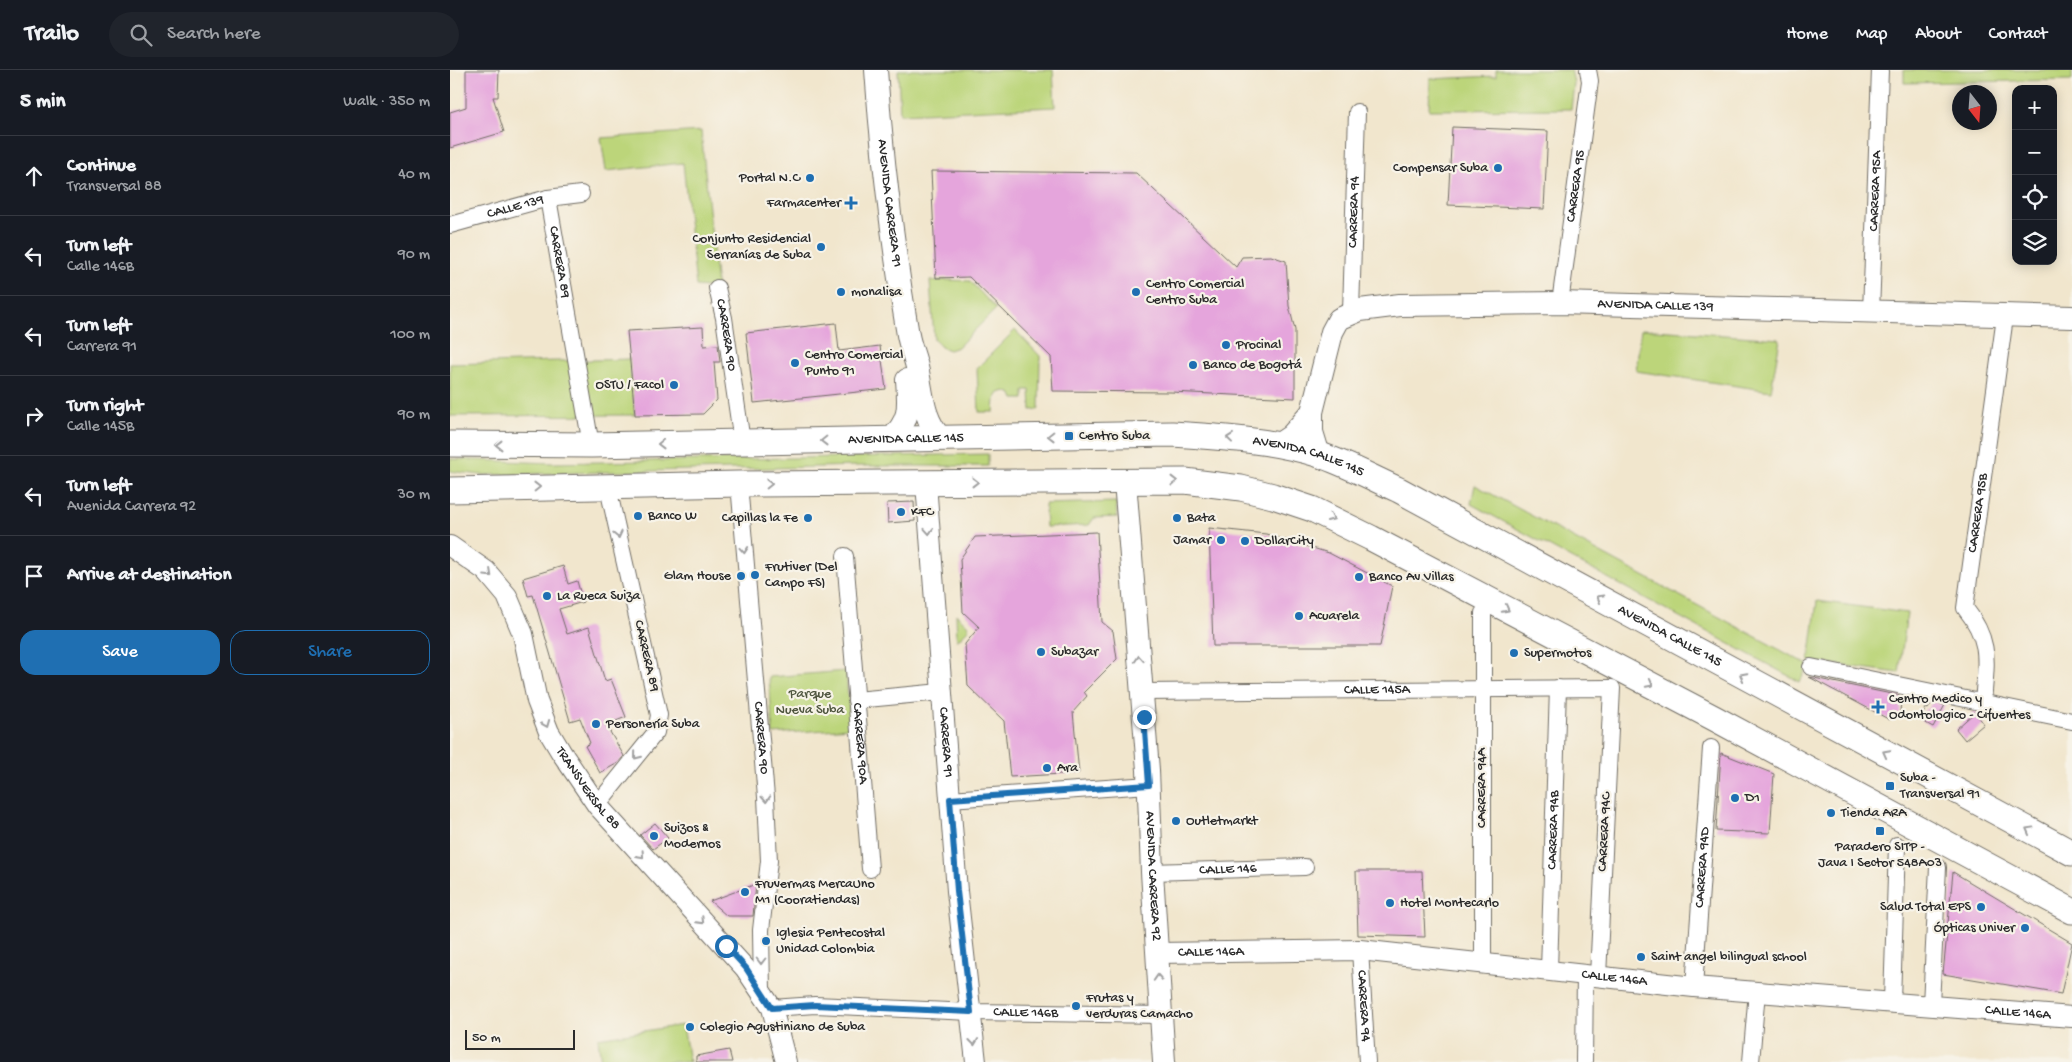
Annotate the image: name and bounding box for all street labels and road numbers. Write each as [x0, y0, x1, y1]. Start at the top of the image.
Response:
street label: AVENIDA CARRERA 91 [873, 138, 906, 269]
street label: CARRERA 95 [1563, 149, 1589, 223]
street label: CARRERA 95A [1865, 150, 1886, 232]
street label: CARRERA 94 [1344, 176, 1364, 248]
street label: CALLE 139 [485, 191, 546, 223]
street label: CARRERA 89 [545, 225, 574, 299]
street label: AVENIDA CALLE 139 [1597, 296, 1714, 316]
street label: CARRERA 90 [711, 297, 740, 372]
street label: AVENIDA CALLE 145 [848, 429, 964, 449]
street label: AVENIDA CALLE 145 [1251, 432, 1367, 481]
street label: CARRERA 95B [1964, 472, 1992, 554]
street label: AVENIDA CALLE 145 [1615, 601, 1725, 671]
street label: CARRERA 89 [630, 619, 662, 693]
street label: CALLE 145A [1344, 681, 1411, 699]
street label: CARRERA 90 [749, 701, 773, 775]
street label: CARRERA 90A [848, 702, 872, 785]
street label: CARRERA 91 [935, 706, 957, 778]
street label: TRANSVERSAL 88 [551, 743, 624, 834]
street label: CARRERA 94A [1474, 747, 1491, 828]
street label: CARRERA 94B [1544, 789, 1563, 870]
street label: CARRERA 94C [1594, 791, 1616, 872]
street label: AVENIDA CARRERA 92 [1141, 811, 1165, 942]
street label: CARRERA 94D [1691, 825, 1714, 908]
street label: CALLE 146 [1199, 860, 1258, 879]
street label: CALLE 146A [1178, 943, 1245, 961]
street label: CALLE 146A [1581, 966, 1649, 990]
street label: CARRERA 94 [1353, 970, 1374, 1043]
street label: CALLE 146A [1984, 1002, 2052, 1024]
street label: CALLE 146B [993, 1004, 1059, 1022]

